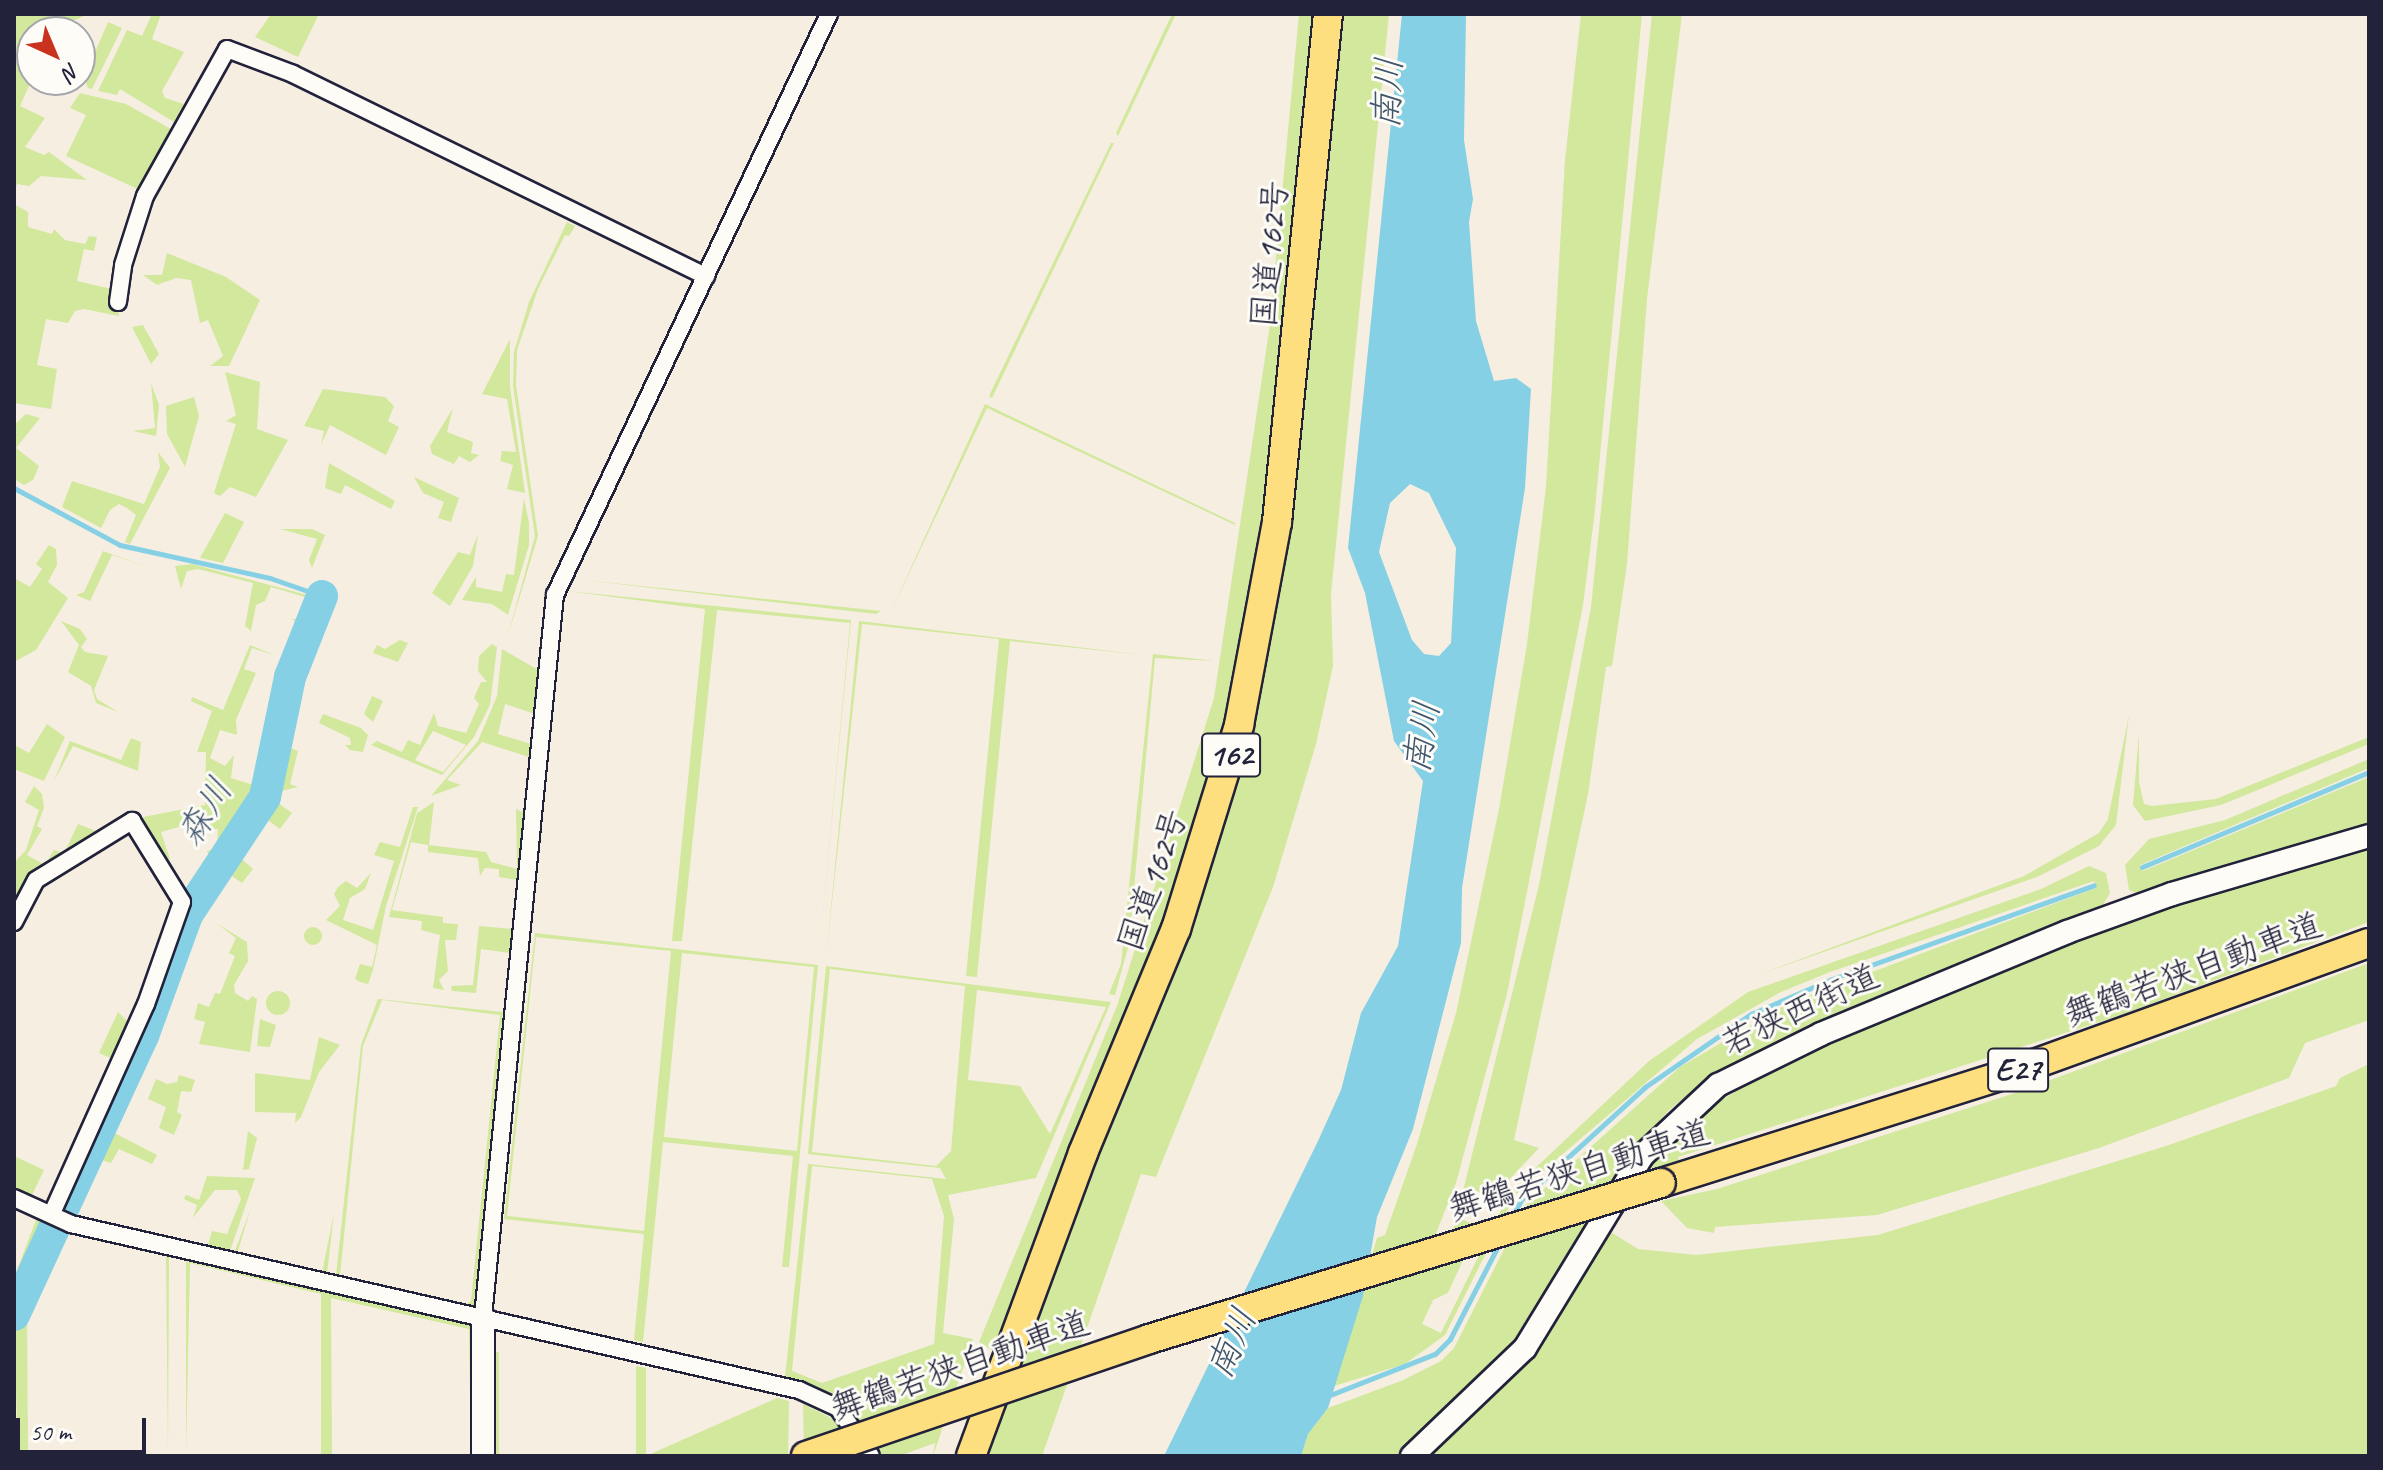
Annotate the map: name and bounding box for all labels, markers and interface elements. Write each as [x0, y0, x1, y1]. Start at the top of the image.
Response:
north arrow [16, 16, 96, 96]
water label: 南川 [1365, 56, 1411, 130]
text: N [57, 57, 86, 87]
street label: 国道162号 [1242, 179, 1296, 329]
water label: 南川 [1395, 698, 1449, 776]
road number: 162 [1201, 727, 1261, 783]
water label: 森川 [168, 770, 242, 854]
street label: 国道162号 [1109, 803, 1195, 957]
street label: 舞鶴若狭自動車道 [2058, 903, 2328, 1035]
street label: 若狭西街道 [1714, 955, 1886, 1063]
road number: E27 [1986, 1042, 2050, 1098]
street label: 舞鶴若狭自動車道 [1443, 1111, 1715, 1229]
street label: 舞鶴若狭自動車道 [825, 1301, 1095, 1429]
water label: 南川 [1198, 1301, 1266, 1385]
scale bar [20, 1402, 150, 1452]
text: 50 m [30, 1417, 71, 1447]

